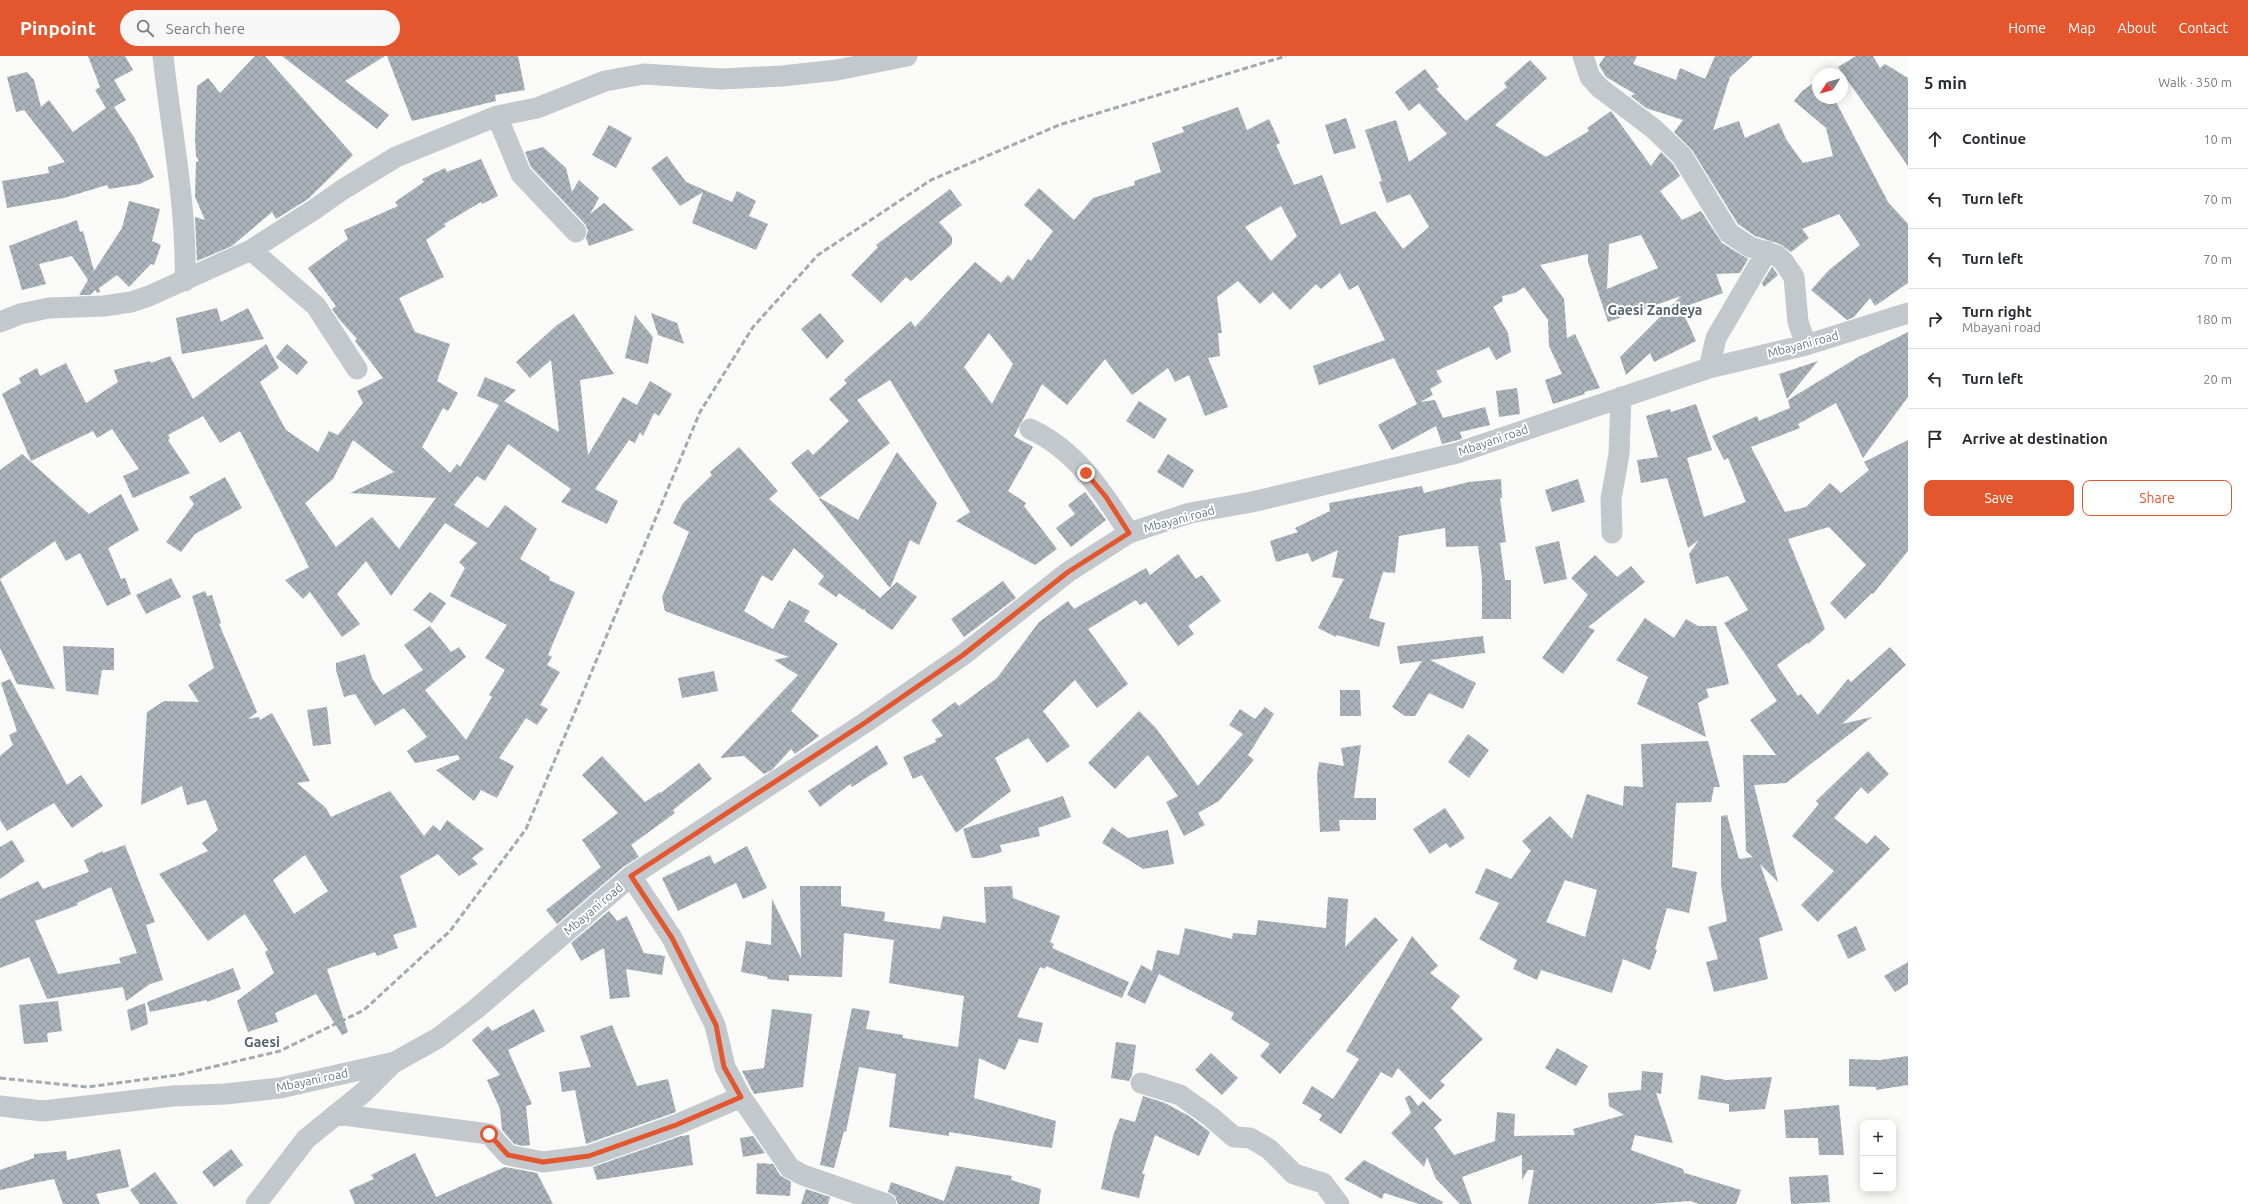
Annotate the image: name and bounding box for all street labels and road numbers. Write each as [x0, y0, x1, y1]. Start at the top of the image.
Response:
street label: Mbayani road [1766, 328, 1840, 360]
street label: Mbayani road [1456, 422, 1530, 458]
street label: Mbayani road [1142, 503, 1216, 535]
street label: Mbayani road [561, 881, 625, 937]
street label: Mbayani road [275, 1066, 349, 1094]

